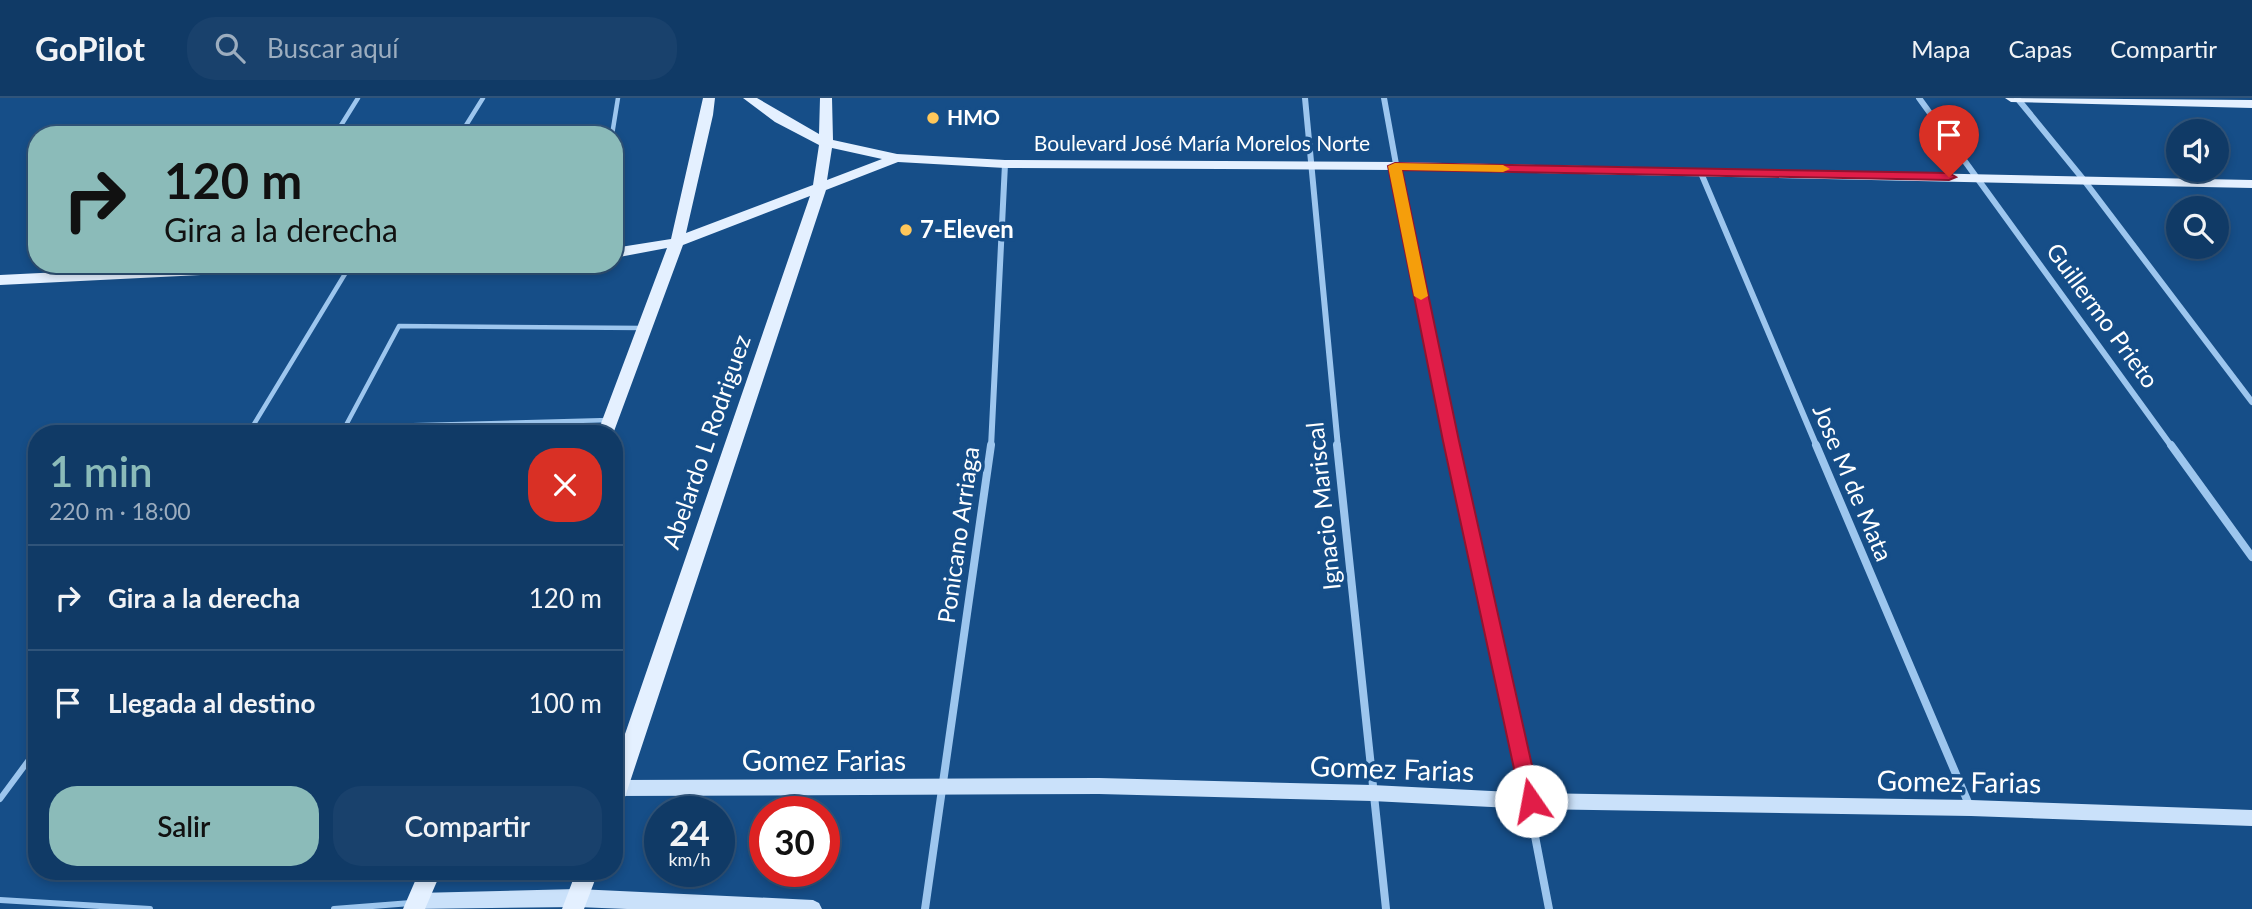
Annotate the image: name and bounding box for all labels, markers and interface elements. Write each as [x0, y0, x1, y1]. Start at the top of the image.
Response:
search box [187, 17, 677, 80]
text: GoPilot [35, 28, 145, 68]
icon: search [211, 29, 249, 67]
text: Buscar aquí [267, 32, 399, 64]
text: Mapa [1911, 34, 1970, 63]
text: Capas [2008, 34, 2072, 63]
text: Compartir [2110, 34, 2217, 63]
place label: HMO [947, 104, 1000, 129]
pin [1919, 105, 1979, 177]
marker: HMO [925, 110, 941, 126]
icon: arrive [1930, 116, 1968, 154]
map controls [2166, 119, 2229, 259]
button: sound [2166, 119, 2229, 182]
street label: Boulevard José María Morelos Norte [1034, 130, 1370, 155]
text: 120 m [164, 151, 302, 209]
icon: right [49, 154, 140, 245]
button: search [2166, 196, 2229, 259]
text: Gira a la derecha [164, 210, 398, 249]
place label: 7-Eleven [920, 214, 1014, 243]
marker: 7-Eleven [898, 222, 914, 238]
street label: Guillermo Prieto [2041, 237, 2166, 393]
street label: Abelardo L Rodriguez [655, 331, 756, 552]
street label: Jose M de Mata [1807, 400, 1899, 565]
street label: Ignacio Mariscal [1299, 421, 1346, 592]
street label: Ponicano Arriaga [931, 445, 984, 625]
text: 1 min [49, 446, 153, 496]
button: close [528, 448, 602, 522]
text: 220 m · 18:00 [49, 497, 191, 525]
icon: right [49, 579, 87, 617]
text: Gira a la derecha [108, 582, 300, 614]
text: 120 m [529, 582, 602, 614]
icon: arrive [49, 684, 87, 722]
text: Llegada al destino [108, 687, 315, 719]
text: 100 m [529, 687, 602, 719]
street label: Gomez Farias [742, 743, 906, 777]
street label: Gomez Farias [1309, 748, 1475, 788]
street label: Gomez Farias [1876, 763, 2042, 799]
position arrow [1494, 764, 1568, 838]
button: Salir [49, 786, 319, 866]
button: Compartir [333, 786, 602, 866]
speed limit sign: 30 [749, 796, 840, 887]
text: 24 [669, 811, 710, 853]
text: km/h [668, 848, 711, 870]

